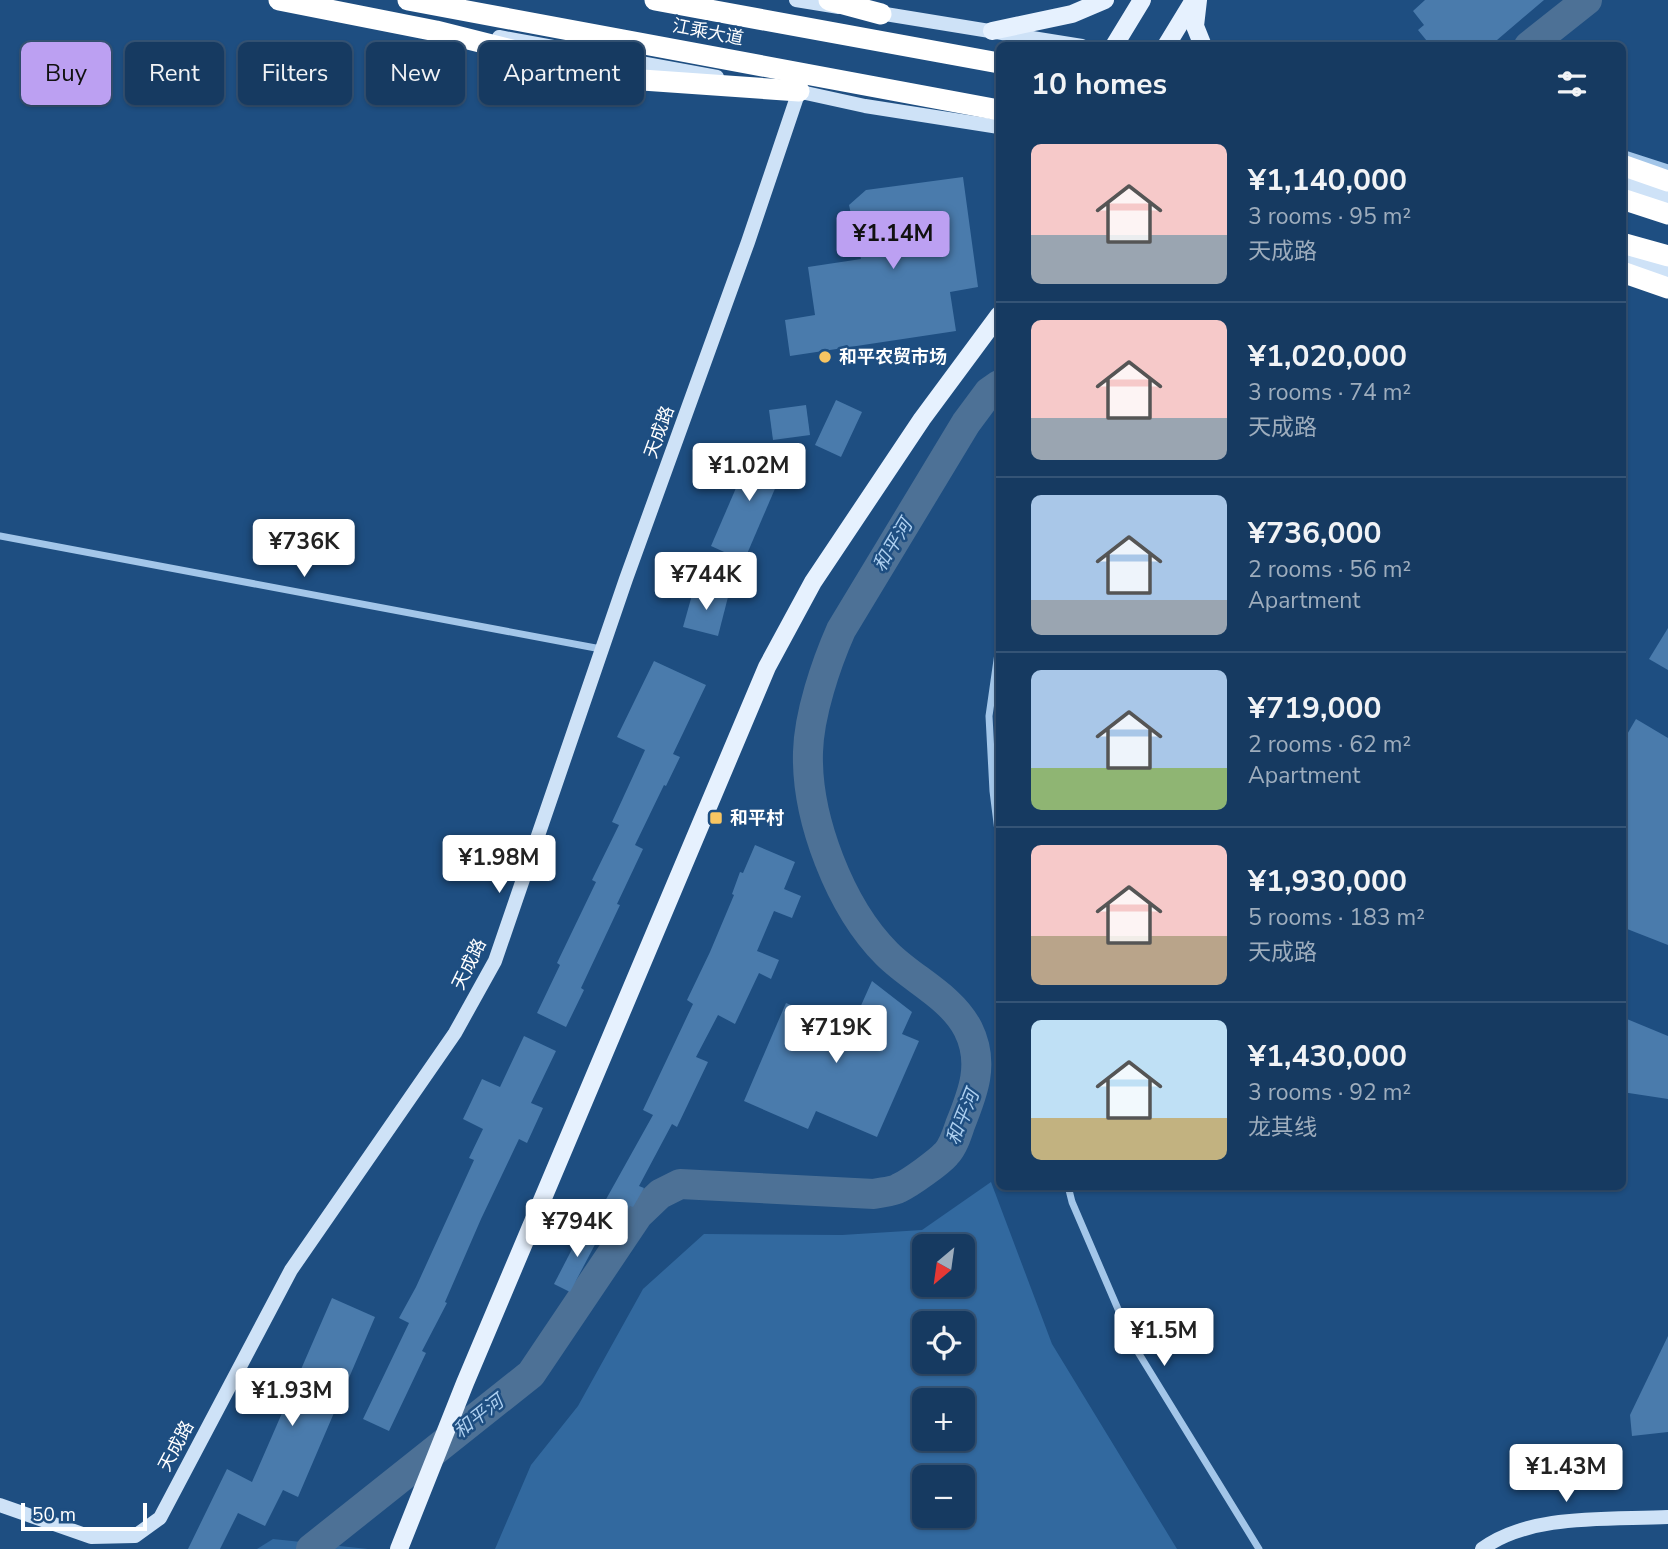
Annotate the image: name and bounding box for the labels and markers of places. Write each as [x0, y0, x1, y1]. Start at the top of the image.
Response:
pin: ¥1.14M [836, 212, 950, 271]
place label: 和平农贸市场 [839, 345, 947, 369]
marker: 和平农贸市场 [817, 349, 833, 365]
pin: ¥1.02M [692, 444, 806, 503]
pin: ¥736K [255, 520, 353, 579]
pin: ¥744K [657, 552, 755, 612]
place label: 和平村 [730, 806, 784, 830]
marker: 和平村 [708, 810, 724, 826]
pin: ¥1.98M [442, 836, 556, 895]
pin: ¥719K [787, 1006, 885, 1065]
pin: ¥794K [528, 1200, 626, 1259]
pin: ¥1.5M [1115, 1308, 1213, 1368]
pin: ¥1.93M [235, 1368, 349, 1428]
pin: ¥1.43M [1509, 1444, 1623, 1504]

